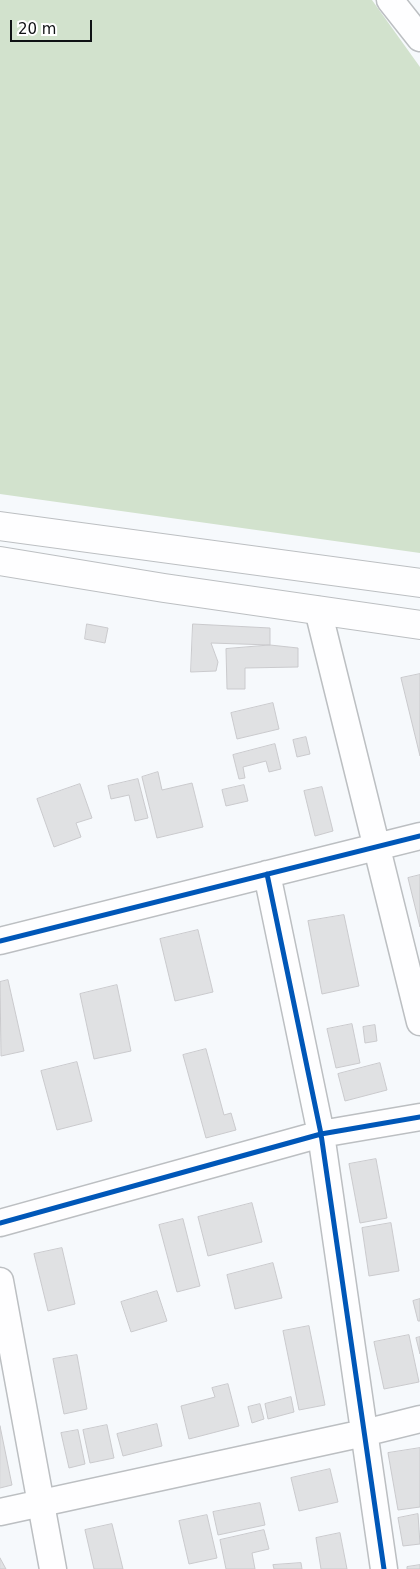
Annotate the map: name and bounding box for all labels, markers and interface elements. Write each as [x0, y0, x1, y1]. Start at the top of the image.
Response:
scale bar [12, 10, 95, 42]
text: 20 m [18, 20, 56, 38]

